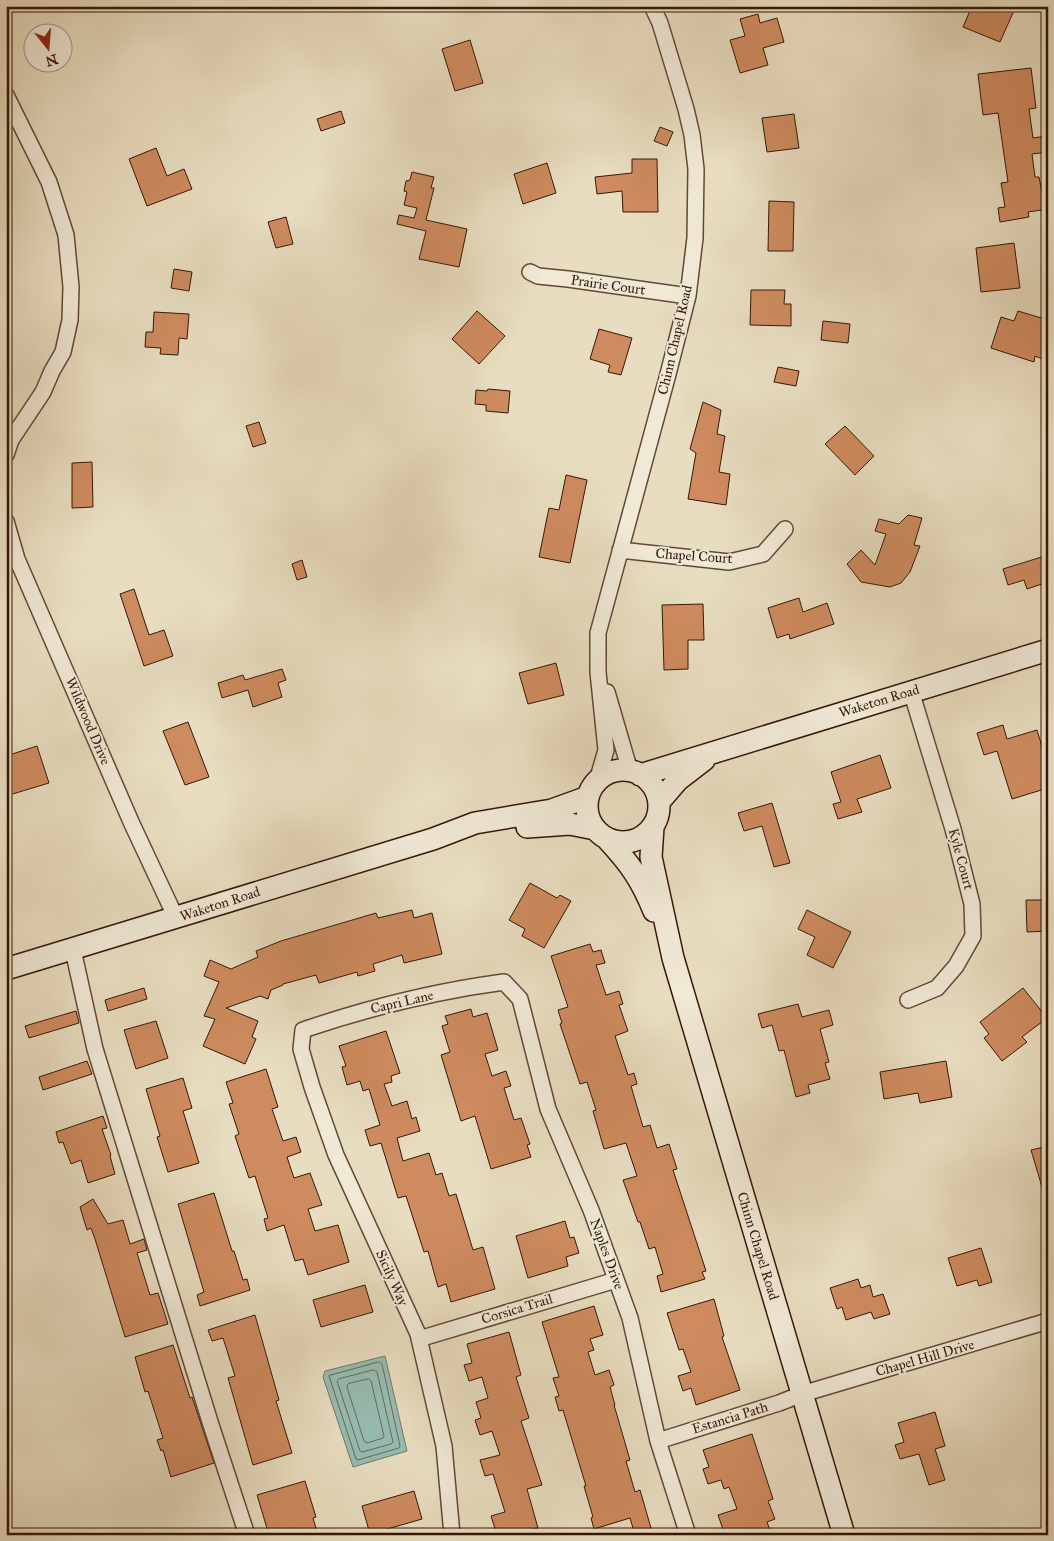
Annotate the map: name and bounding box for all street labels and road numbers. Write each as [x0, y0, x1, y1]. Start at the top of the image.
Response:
street label: Prairie Court [570, 271, 646, 299]
street label: Chinn Chapel Road [654, 284, 696, 396]
street label: Chapel Court [655, 545, 733, 567]
street label: Wildwood Drive [62, 675, 114, 768]
street label: Waketon Road [837, 681, 921, 721]
street label: Kyle Court [945, 826, 977, 892]
street label: Waketon Road [178, 883, 262, 925]
street label: Capri Lane [369, 986, 435, 1018]
street label: Chinn Chapel Road [733, 1190, 783, 1302]
street label: Naples Drive [586, 1216, 628, 1292]
street label: Sicily Way [372, 1247, 412, 1309]
street label: Corsica Trail [479, 1290, 555, 1328]
street label: Chapel Hill Drive [874, 1336, 976, 1380]
street label: Estancia Path [690, 1398, 770, 1438]

